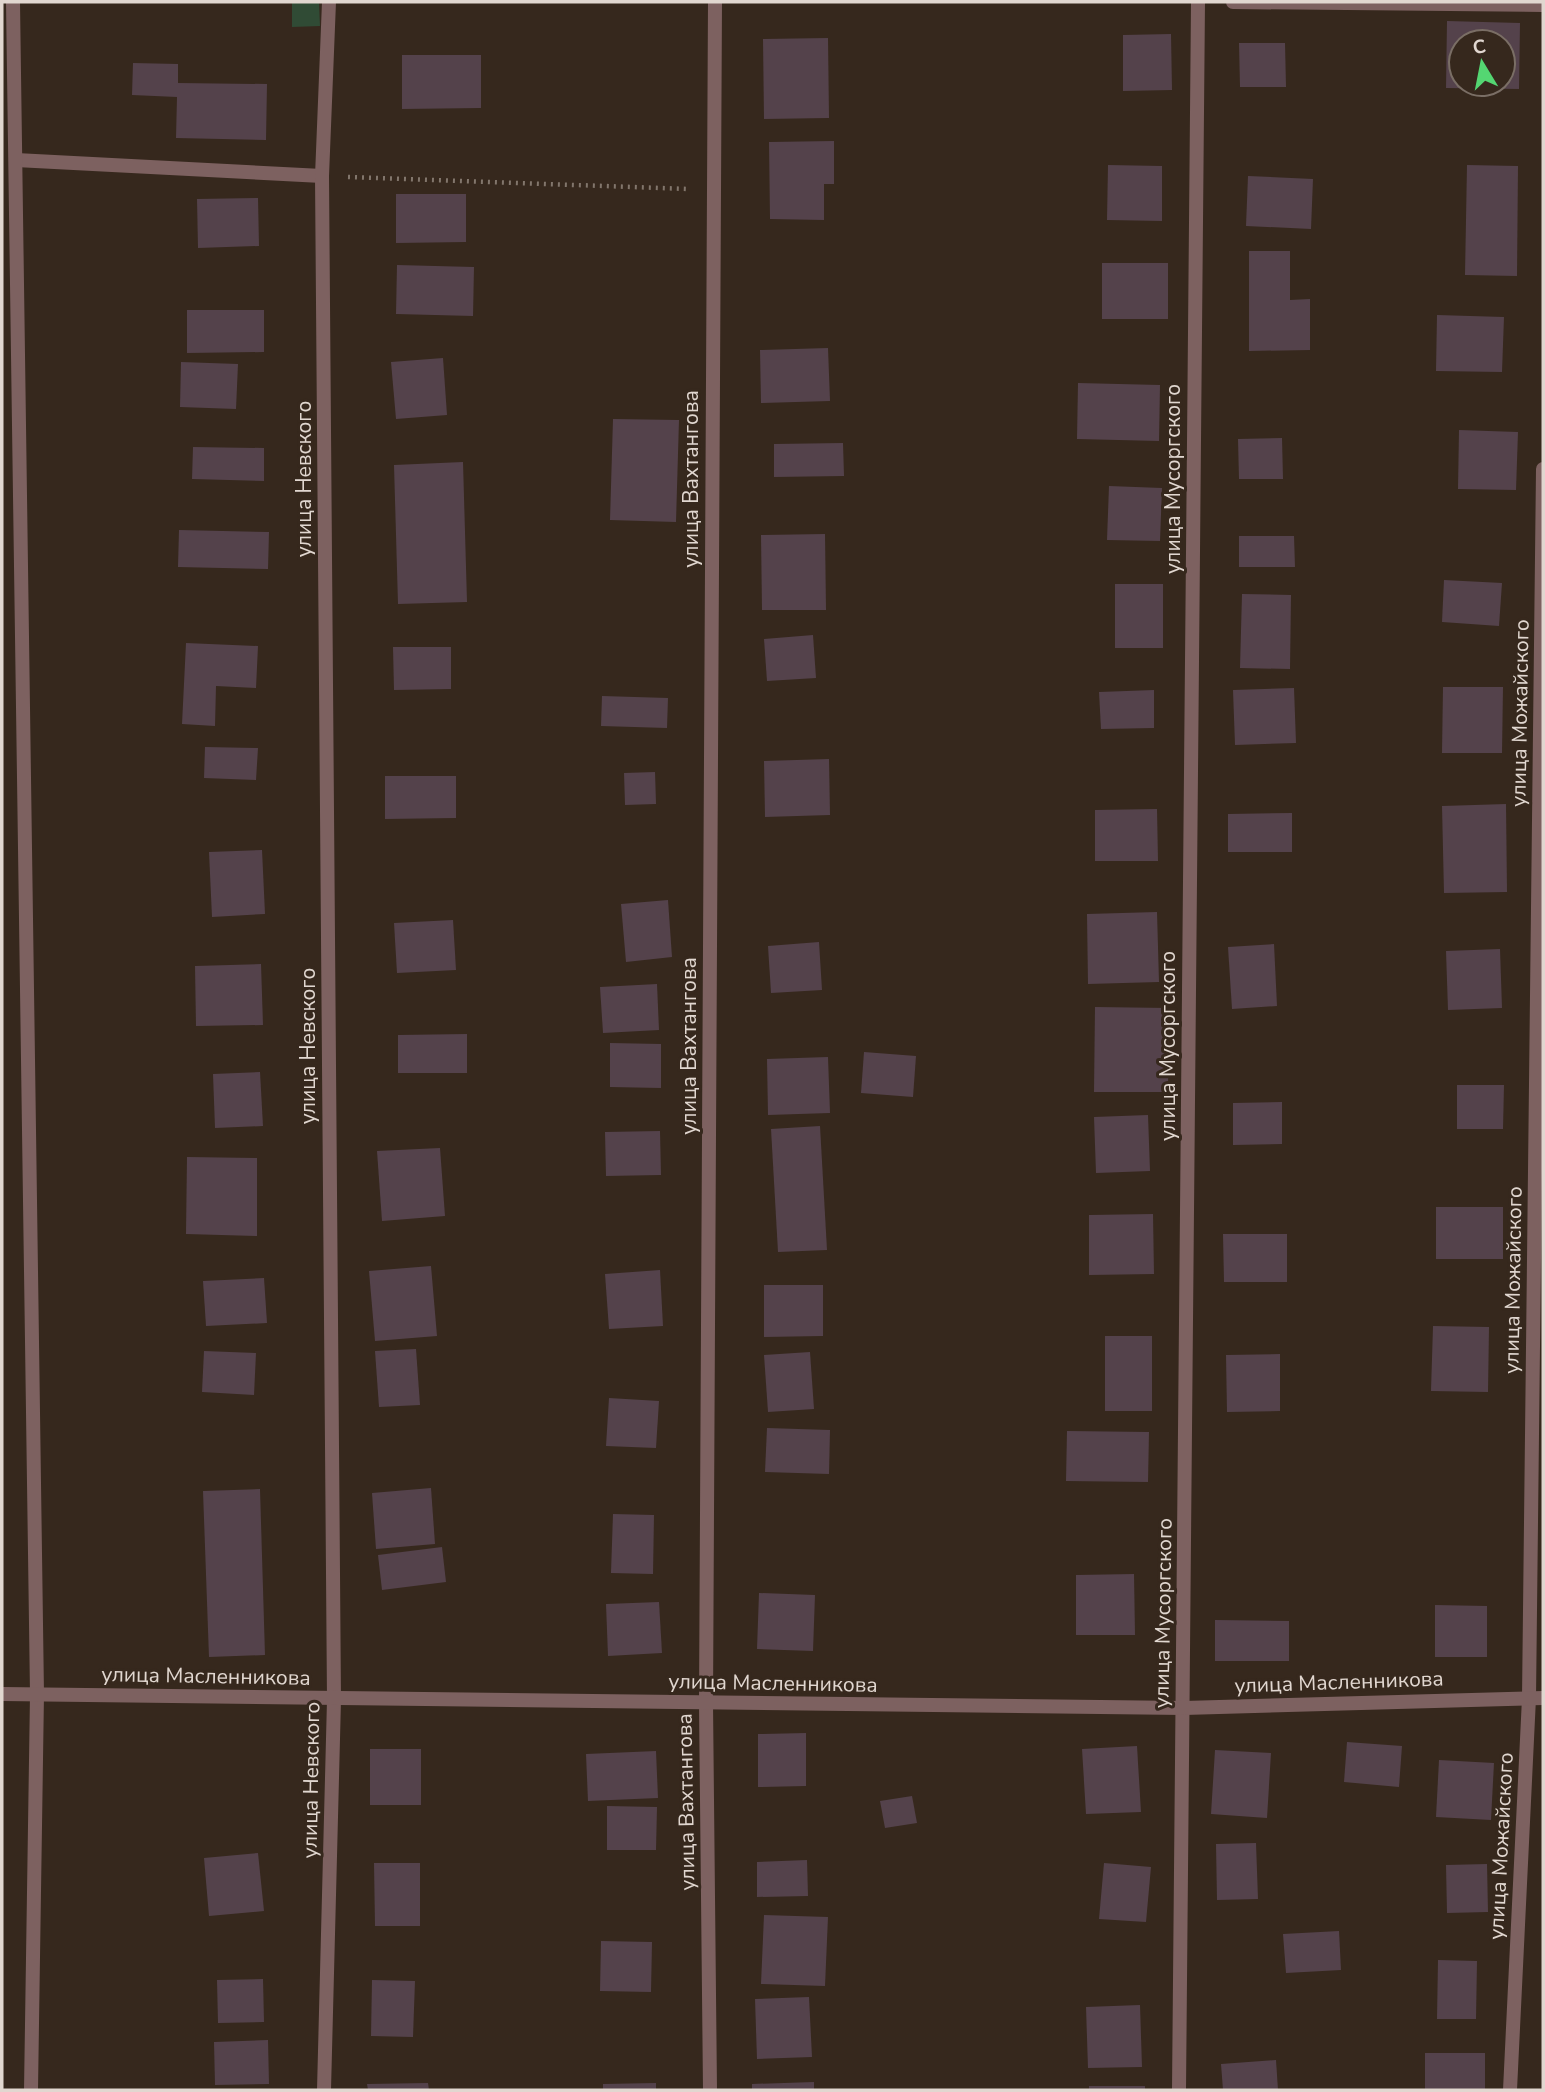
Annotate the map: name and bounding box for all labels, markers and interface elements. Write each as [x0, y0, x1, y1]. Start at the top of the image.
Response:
north arrow [1447, 28, 1517, 98]
text: С [1471, 33, 1488, 61]
street label: улица Мусоргского [1159, 384, 1187, 574]
street label: улица Вахтангова [677, 390, 705, 568]
street label: улица Невского [290, 401, 318, 557]
street label: улица Можайского [1504, 619, 1536, 807]
street label: улица Мусоргского [1154, 951, 1182, 1141]
street label: улица Вахтангова [675, 957, 703, 1135]
street label: улица Невского [294, 968, 322, 1124]
street label: улица Можайского [1497, 1186, 1529, 1374]
street label: улица Мусоргского [1147, 1518, 1179, 1708]
street label: улица Масленникова [101, 1660, 311, 1692]
street label: улица Масленникова [1234, 1664, 1444, 1700]
street label: улица Масленникова [668, 1667, 878, 1699]
street label: улица Невского [296, 1701, 326, 1859]
street label: улица Вахтангова [670, 1713, 702, 1891]
street label: улица Можайского [1482, 1752, 1520, 1940]

